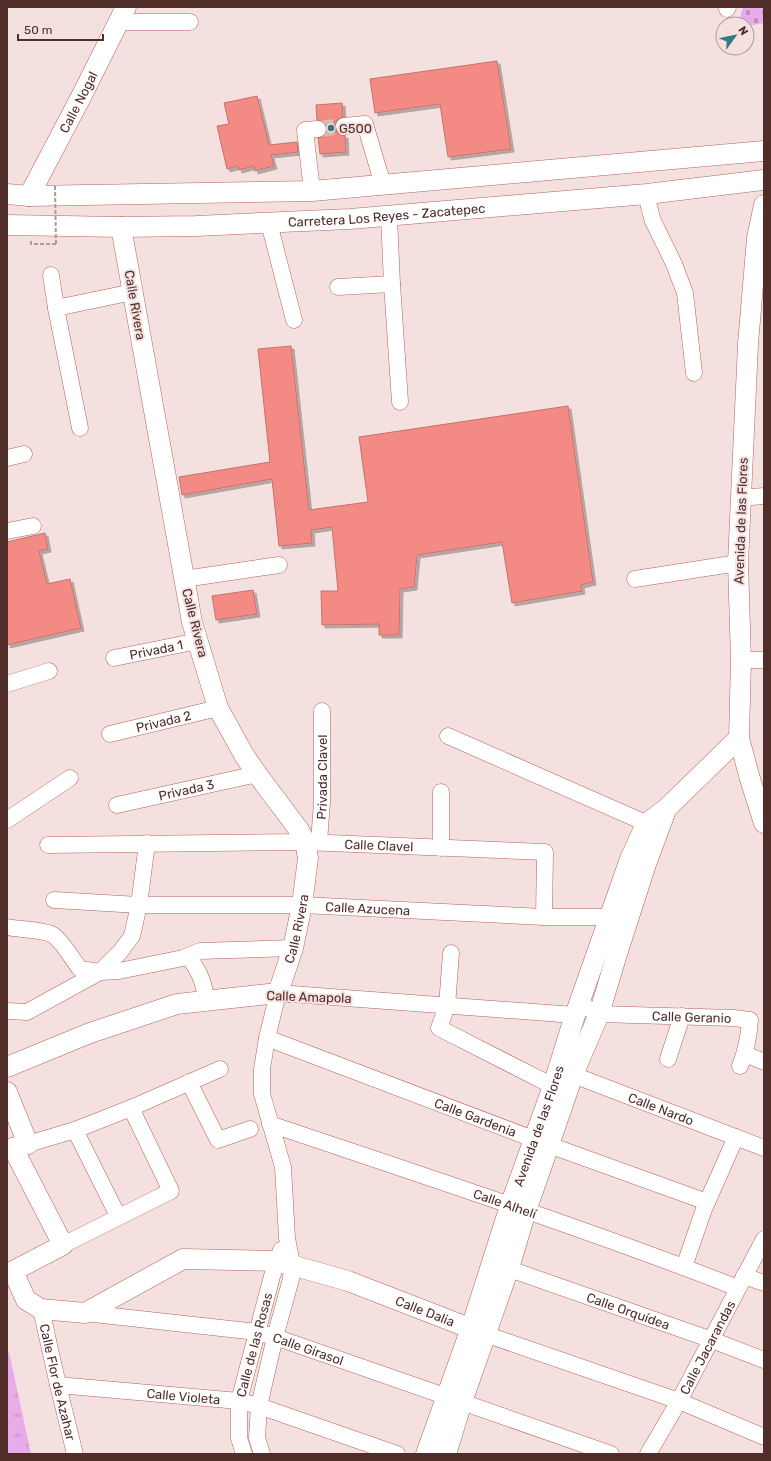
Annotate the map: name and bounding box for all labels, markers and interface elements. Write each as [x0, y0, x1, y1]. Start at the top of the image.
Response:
scale bar [18, 16, 103, 42]
north arrow [715, 16, 755, 56]
text: 50 m [24, 23, 52, 37]
text: N [735, 24, 751, 38]
street label: Calle Nogal [56, 69, 100, 135]
place label: G500 [339, 121, 372, 136]
marker: G500 [326, 123, 336, 133]
street label: Carretera Los Reyes - Zacatepec [288, 200, 486, 229]
street label: Calle Rivera [121, 269, 149, 341]
street label: Avenida de las Flores [731, 457, 751, 585]
street label: Calle Rivera [179, 587, 211, 659]
street label: Privada 1 [128, 637, 184, 662]
street label: Privada 2 [134, 707, 193, 735]
street label: Privada Clavel [313, 735, 330, 820]
street label: Privada 3 [157, 776, 216, 803]
street label: Calle Clavel [344, 836, 414, 854]
street label: Calle Rivera [281, 893, 311, 965]
street label: Calle Azucena [325, 899, 411, 918]
street label: Calle Amapola [266, 988, 352, 1006]
street label: Calle Geranio [652, 1008, 731, 1025]
street label: Avenida de las Flores [510, 1063, 567, 1188]
street label: Calle Nardo [626, 1089, 696, 1128]
street label: Calle Gardenia [432, 1095, 519, 1140]
street label: Calle Alhelí [471, 1186, 539, 1221]
street label: Calle Orquídea [585, 1289, 672, 1332]
street label: Calle de las Rosas [233, 1290, 275, 1399]
street label: Calle Dalia [393, 1293, 457, 1329]
street label: Calle Jacarandas [676, 1298, 738, 1397]
street label: Calle Flor de Azahar [37, 1322, 79, 1442]
street label: Calle Girasol [271, 1329, 346, 1368]
street label: Calle Violeta [146, 1385, 221, 1407]

